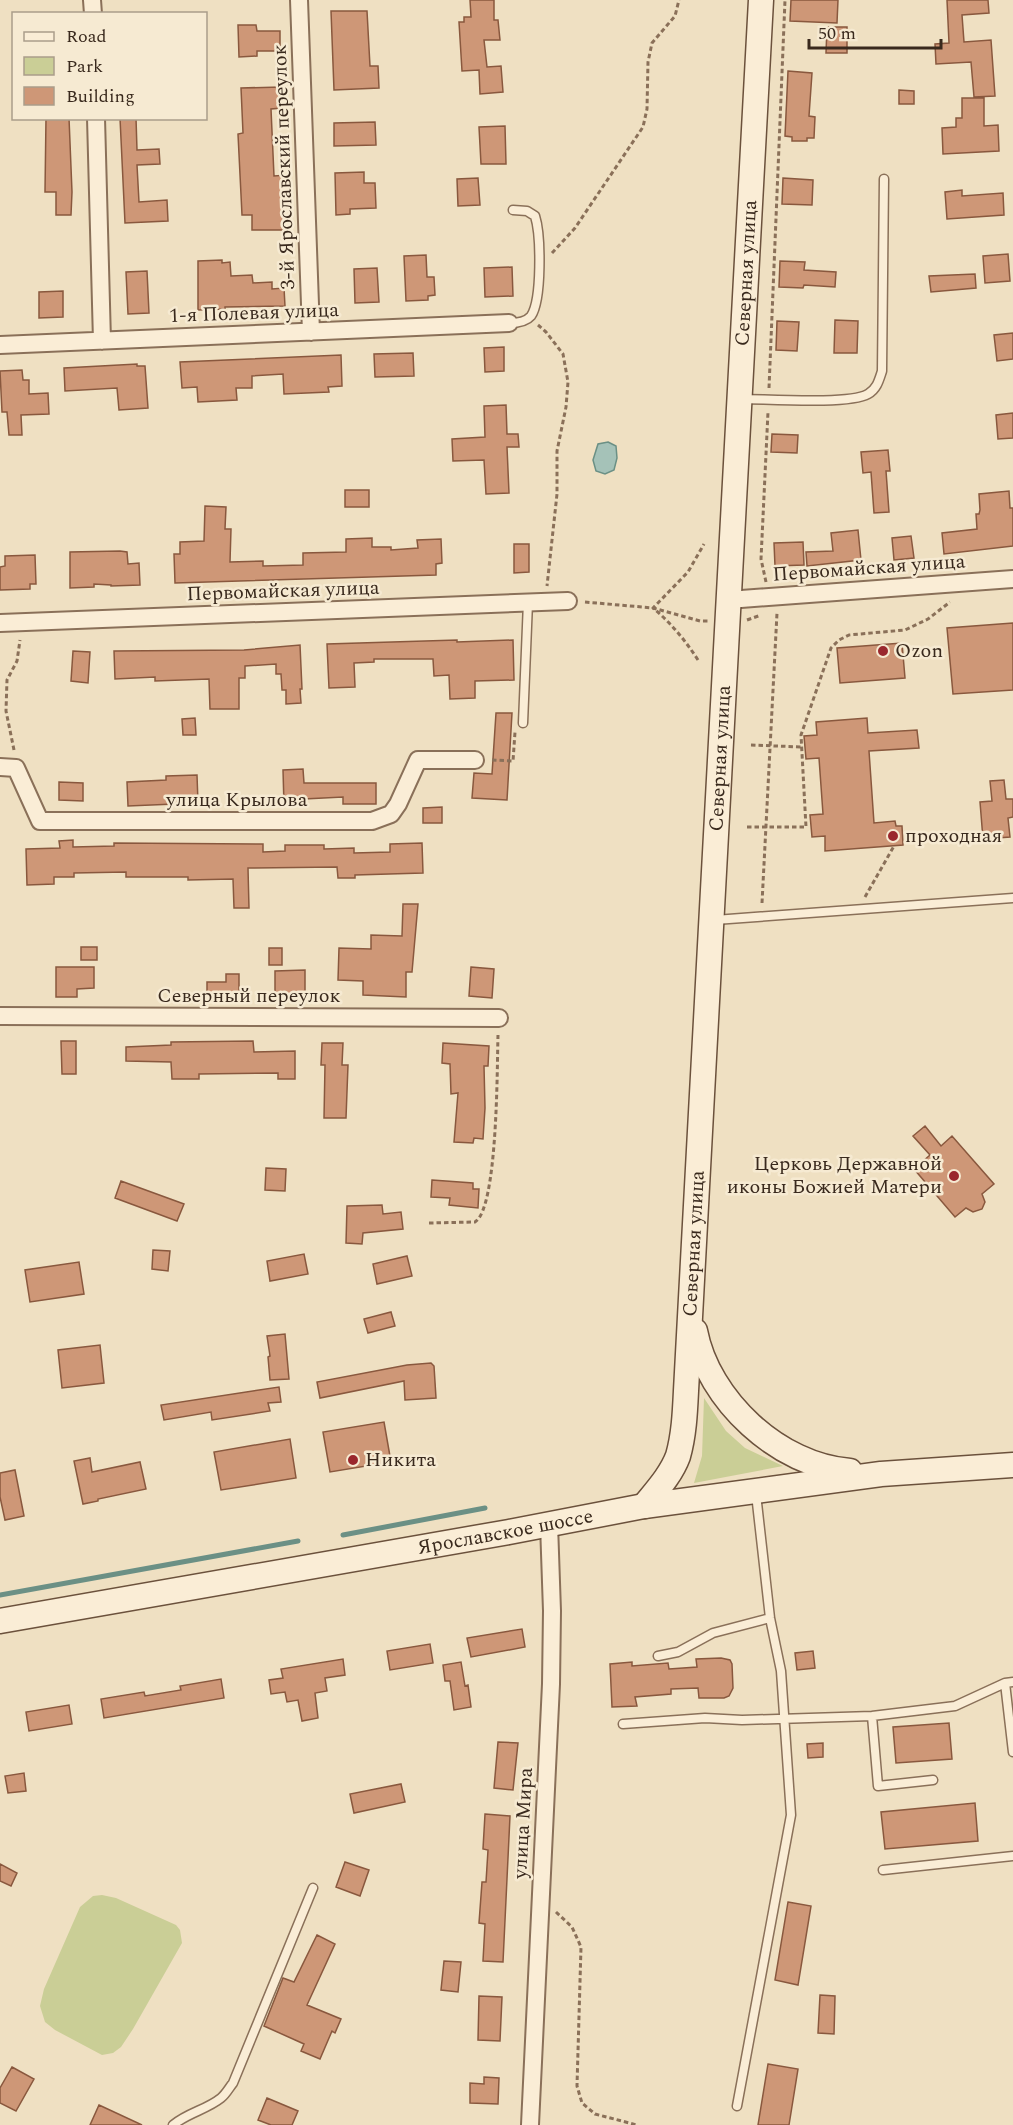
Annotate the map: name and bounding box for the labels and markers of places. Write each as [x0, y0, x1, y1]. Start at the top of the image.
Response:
place label: Ozon [895, 636, 943, 666]
marker: Ozon [876, 644, 890, 658]
place label: проходная [905, 821, 1002, 851]
marker: проходная [886, 829, 900, 843]
place label: Церковь Державной иконы Божией Матери [727, 1149, 942, 1202]
marker: Церковь Державной иконы Божией Матери [947, 1169, 961, 1183]
place label: Никита [365, 1445, 436, 1475]
marker: Никита [346, 1453, 360, 1467]

